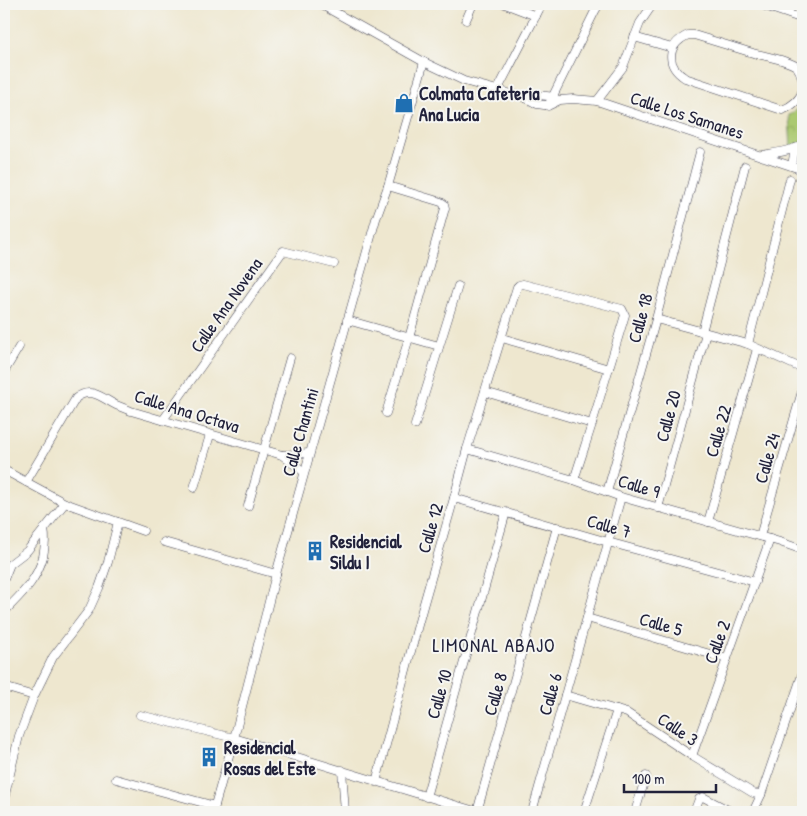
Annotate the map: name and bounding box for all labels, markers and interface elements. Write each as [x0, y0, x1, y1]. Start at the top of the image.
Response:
place label: Colmata Cafeteria Ana Lucia [419, 81, 540, 127]
street label: Calle Los Samanes [627, 85, 747, 145]
shop icon: Colmata Cafeteria Ana Lucia [393, 92, 415, 114]
street label: Calle Ana Novena [184, 253, 268, 357]
street label: Calle 18 [621, 290, 659, 346]
street label: Calle Ana Octava [131, 383, 243, 439]
street label: Calle Chantini [275, 385, 325, 479]
street label: Calle 20 [649, 387, 687, 445]
street label: Calle 22 [699, 402, 737, 460]
street label: Calle 24 [748, 430, 786, 486]
street label: Calle 9 [615, 468, 663, 504]
street label: Calle 12 [411, 500, 449, 556]
street label: Calle 7 [584, 508, 634, 544]
place label: Residencial Sildu I [330, 529, 403, 575]
building icon: Residencial Sildu I [304, 540, 326, 562]
street label: Calle 5 [637, 606, 686, 642]
street label: Calle 2 [698, 616, 737, 667]
district label: LIMONAL ABAJO [433, 632, 556, 658]
street label: Calle 10 [420, 666, 458, 722]
street label: Calle 8 [477, 669, 513, 718]
street label: Calle 6 [532, 670, 568, 718]
street label: Calle 3 [653, 706, 703, 752]
place label: Residencial Rosas del Este [224, 735, 317, 781]
building icon: Residencial Rosas del Este [198, 746, 220, 768]
scale bar [624, 761, 717, 793]
text: 100 m [632, 768, 665, 789]

